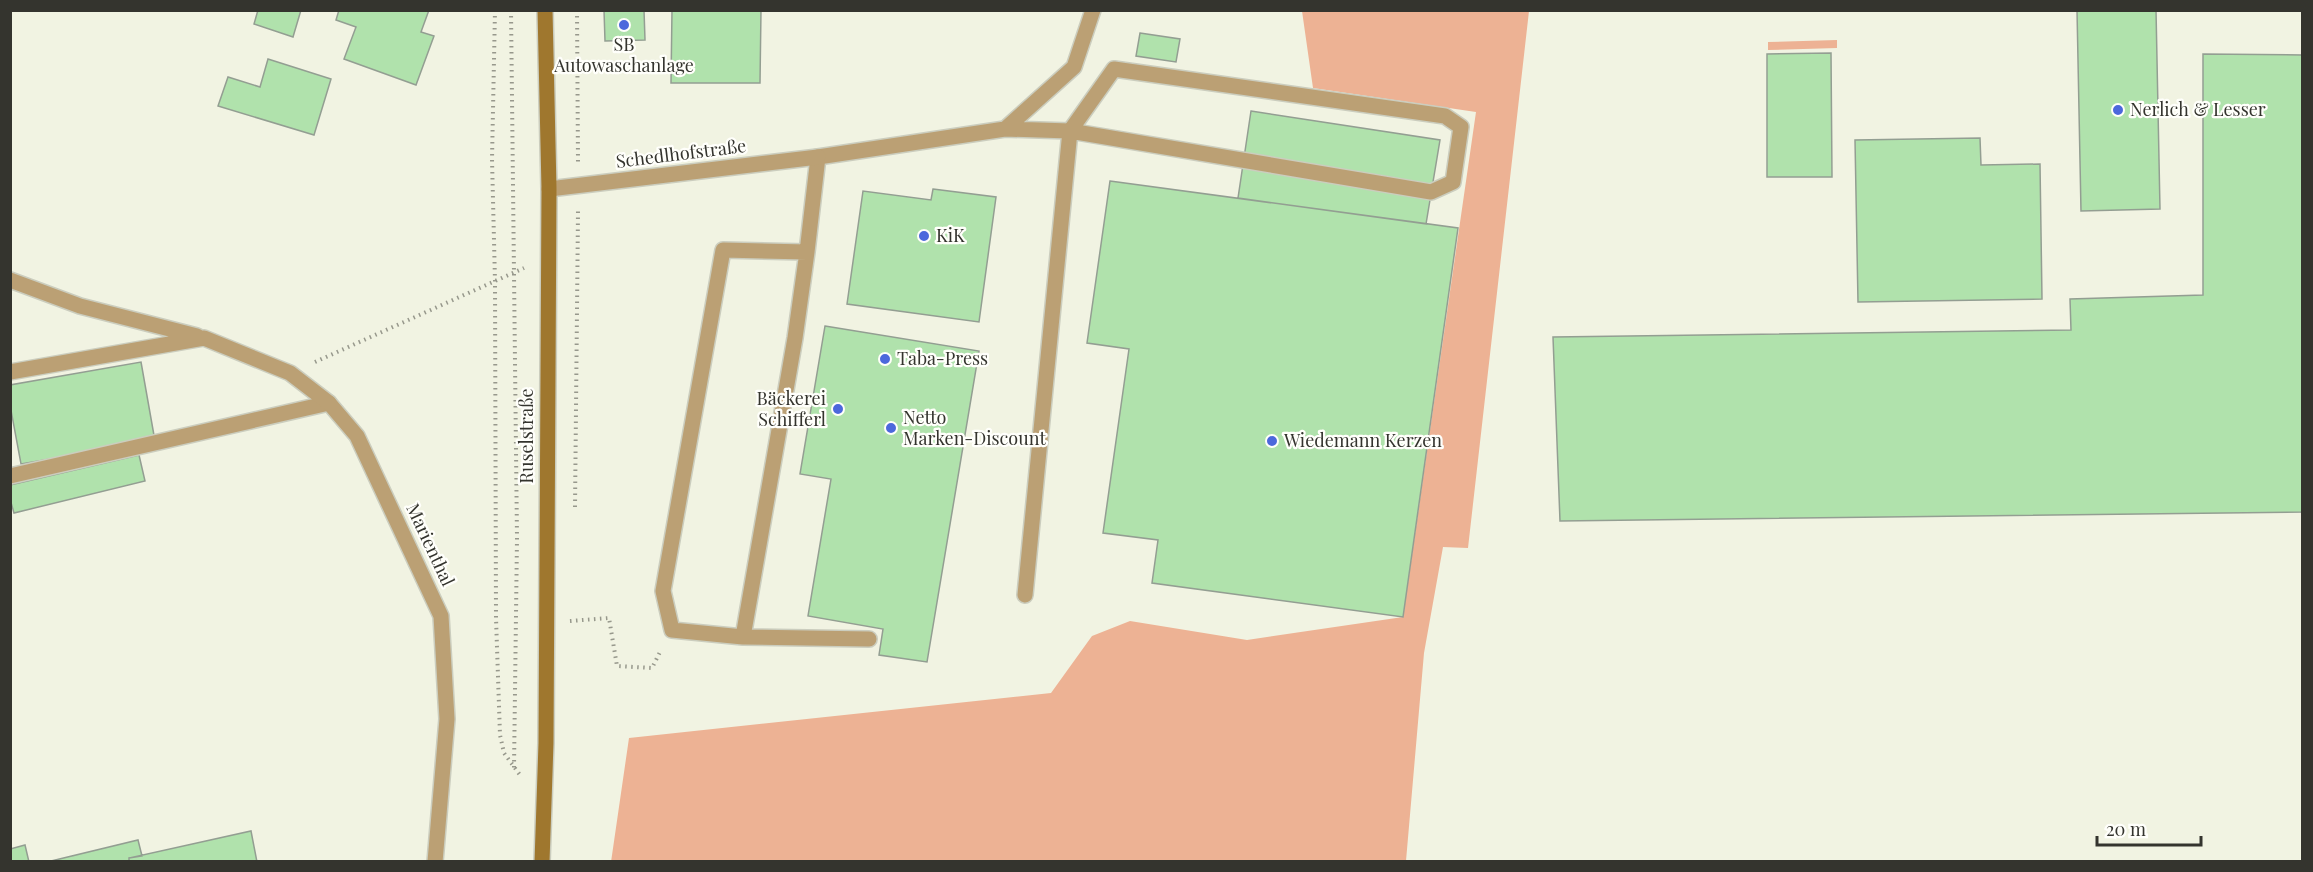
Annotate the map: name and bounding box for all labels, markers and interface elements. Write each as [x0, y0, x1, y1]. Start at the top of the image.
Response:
marker: SB Autowaschanlage [617, 18, 631, 32]
place label: SB Autowaschanlage [553, 32, 694, 77]
place label: Nerlich & Lesser [2130, 97, 2266, 121]
marker: Nerlich & Lesser [2111, 103, 2125, 117]
street label: Schedlhofstraße [614, 133, 747, 173]
place label: KiK [936, 223, 965, 247]
marker: KiK [917, 229, 931, 243]
place label: Taba-Press [897, 346, 988, 370]
marker: Taba-Press [878, 352, 892, 366]
place label: Bäckerei Schifferl [757, 386, 826, 431]
street label: Ruselstraße [514, 388, 538, 484]
marker: Bäckerei Schifferl [831, 402, 845, 416]
place label: Netto Marken-Discount [903, 405, 1046, 450]
marker: Netto Marken-Discount [884, 421, 898, 435]
place label: Wiedemann Kerzen [1283, 428, 1442, 452]
marker: Wiedemann Kerzen [1265, 434, 1279, 448]
street label: Marienthal [401, 499, 461, 590]
scale bar [2097, 809, 2200, 847]
text: 20 m [2106, 817, 2146, 841]

